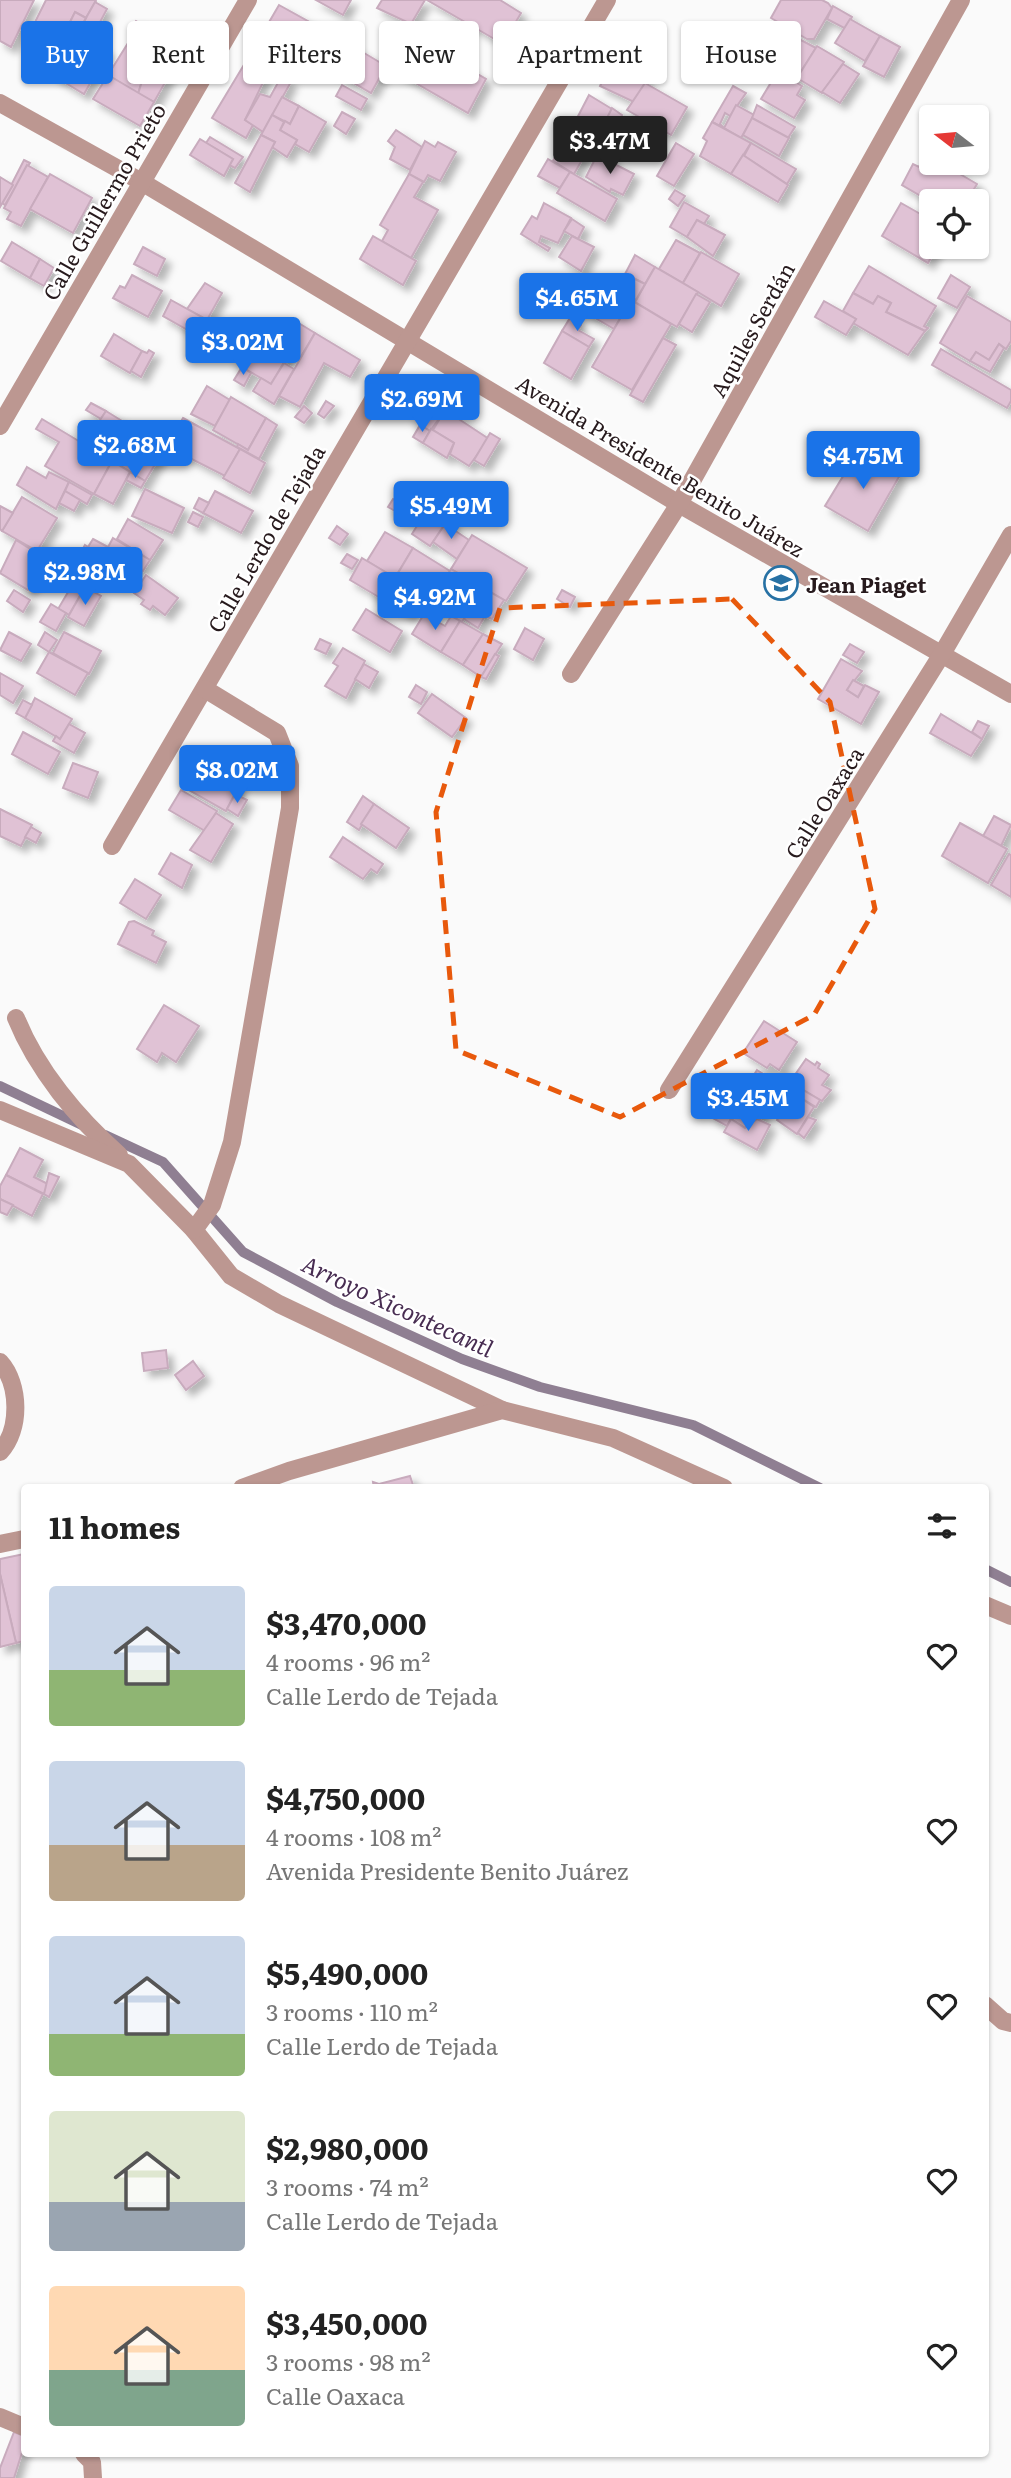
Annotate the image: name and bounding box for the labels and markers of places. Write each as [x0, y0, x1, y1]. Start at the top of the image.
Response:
pin: $3.47M [553, 116, 667, 176]
pin: $4.65M [520, 274, 634, 333]
pin: $3.02M [186, 318, 300, 377]
pin: $2.69M [365, 374, 479, 434]
pin: $2.68M [78, 420, 192, 480]
pin: $4.75M [806, 432, 920, 491]
pin: $5.49M [394, 482, 508, 541]
pin: $2.98M [28, 548, 142, 607]
school or university icon: Jean Piaget [762, 564, 800, 602]
place label: Jean Piaget [806, 568, 927, 599]
pin: $4.92M [378, 572, 492, 632]
pin: $8.02M [180, 746, 294, 805]
pin: $3.45M [691, 1074, 805, 1133]

